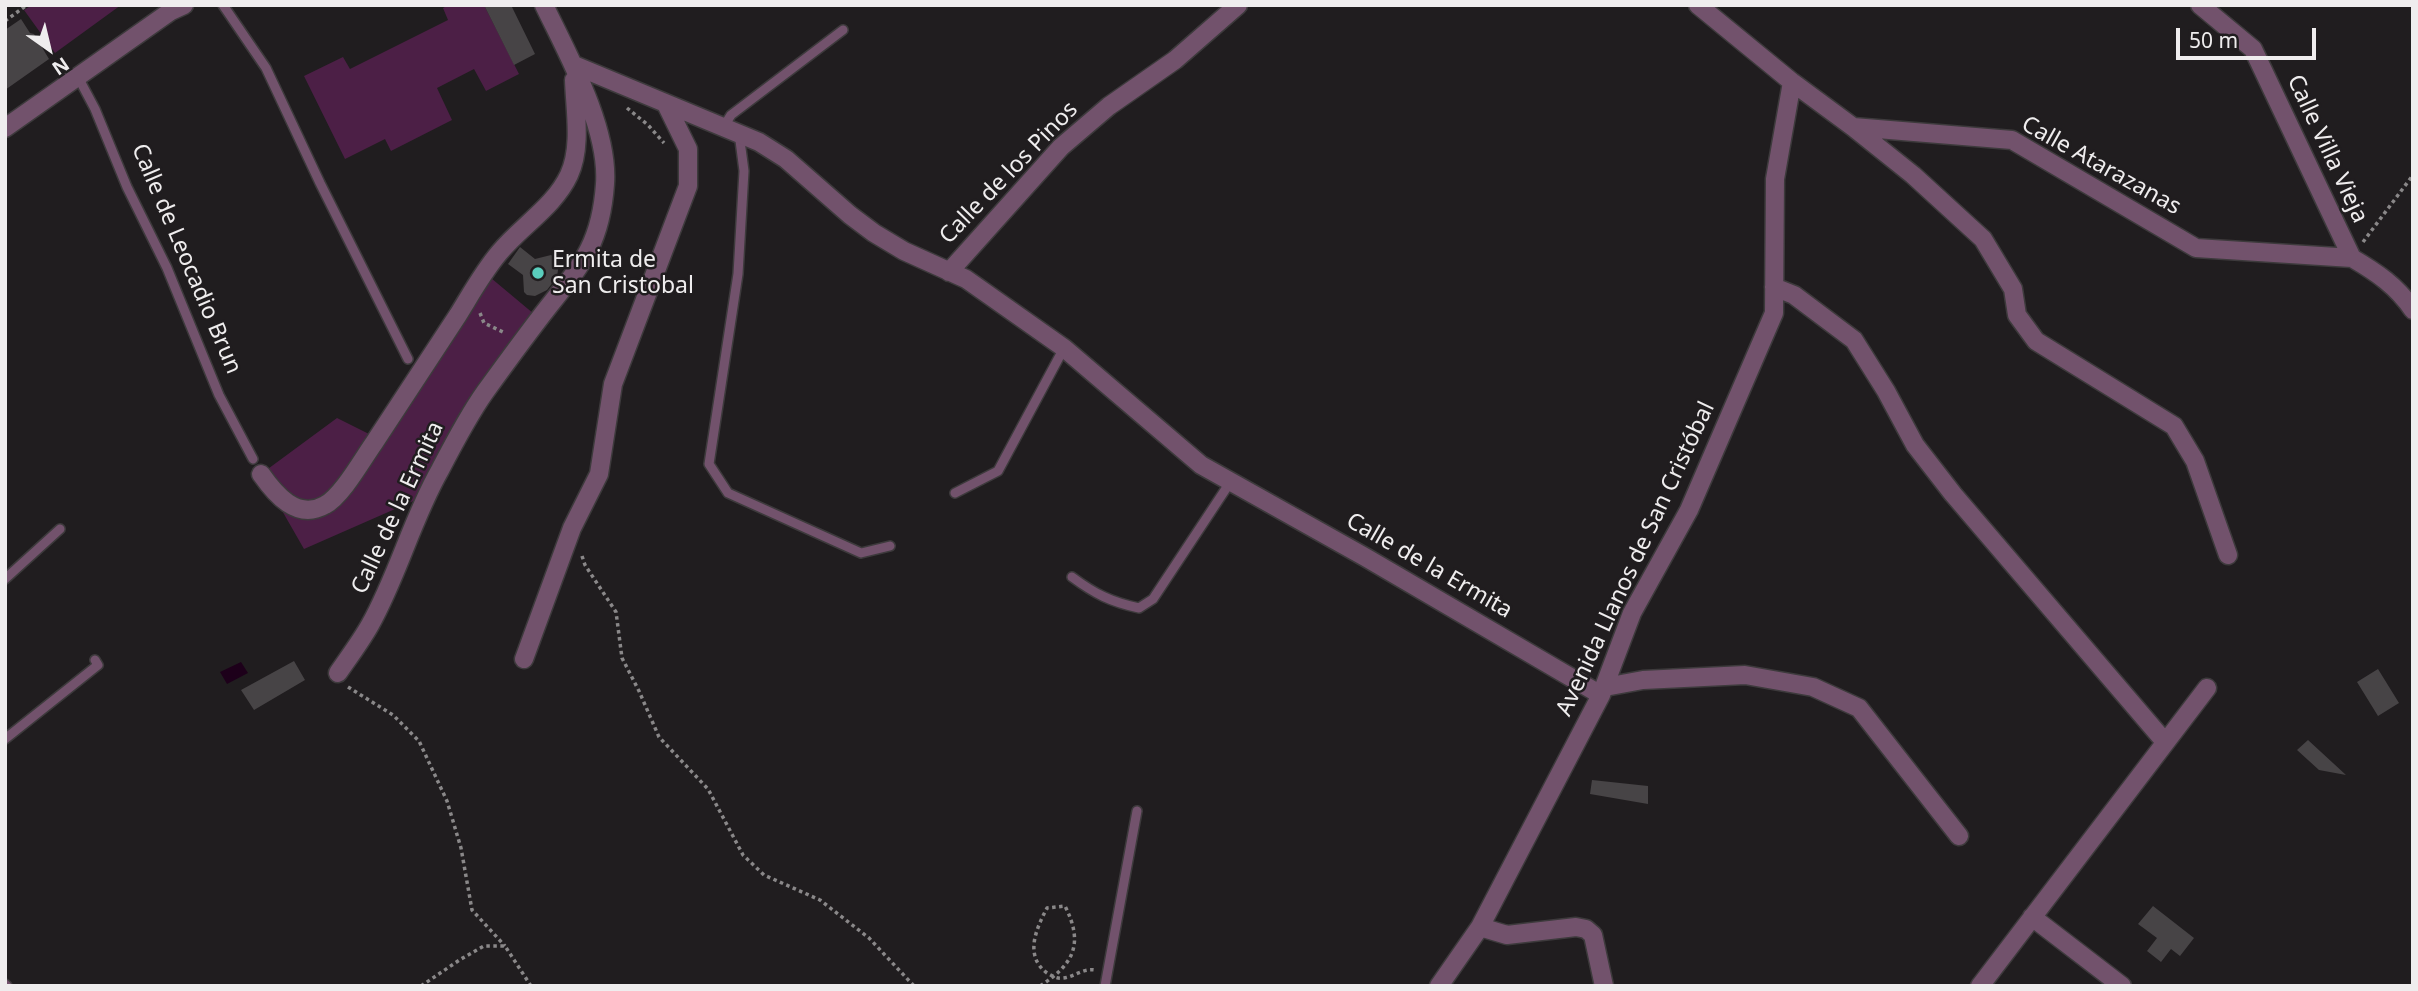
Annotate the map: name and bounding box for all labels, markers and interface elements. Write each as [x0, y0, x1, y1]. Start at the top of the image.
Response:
north arrow [14, 14, 84, 84]
scale bar [2180, 14, 2320, 58]
text: 50 m [2189, 26, 2238, 54]
text: N [47, 51, 74, 82]
street label: Calle Villa Vieja [2281, 71, 2373, 227]
street label: Calle de los Pinos [934, 96, 1084, 250]
street label: Calle Atarazanas [2016, 111, 2186, 221]
street label: Calle de Leocadio Brun [125, 140, 247, 378]
place label: Ermita de San Cristobal [552, 246, 694, 300]
marker: Ermita de San Cristobal [530, 265, 546, 281]
street label: Avenida Llanos de San Cristóbal [1551, 397, 1721, 721]
street label: Calle de la Ermita [346, 417, 450, 599]
street label: Calle de la Ermita [1341, 507, 1517, 625]

